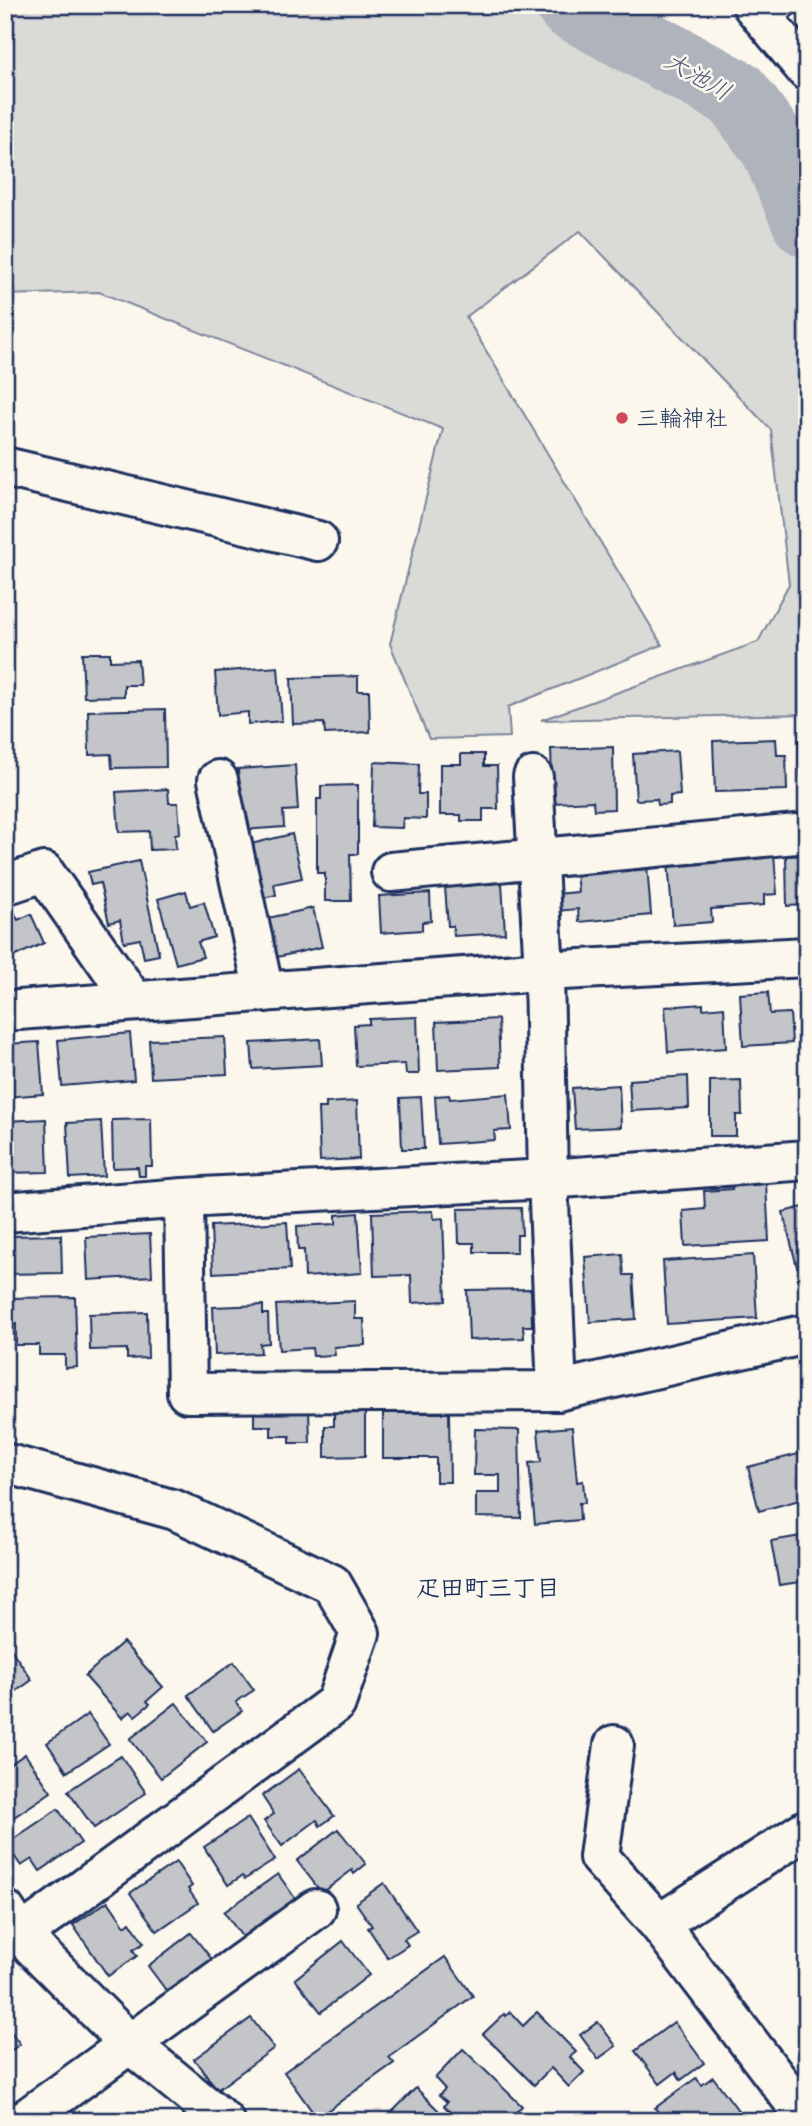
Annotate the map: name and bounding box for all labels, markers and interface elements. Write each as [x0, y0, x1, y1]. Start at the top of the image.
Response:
water label: 大池川 [660, 45, 737, 106]
place label: 三輪神社 [636, 404, 728, 432]
marker: 三輪神社 [614, 410, 630, 426]
district label: 疋田町三丁目 [416, 1573, 560, 1602]

